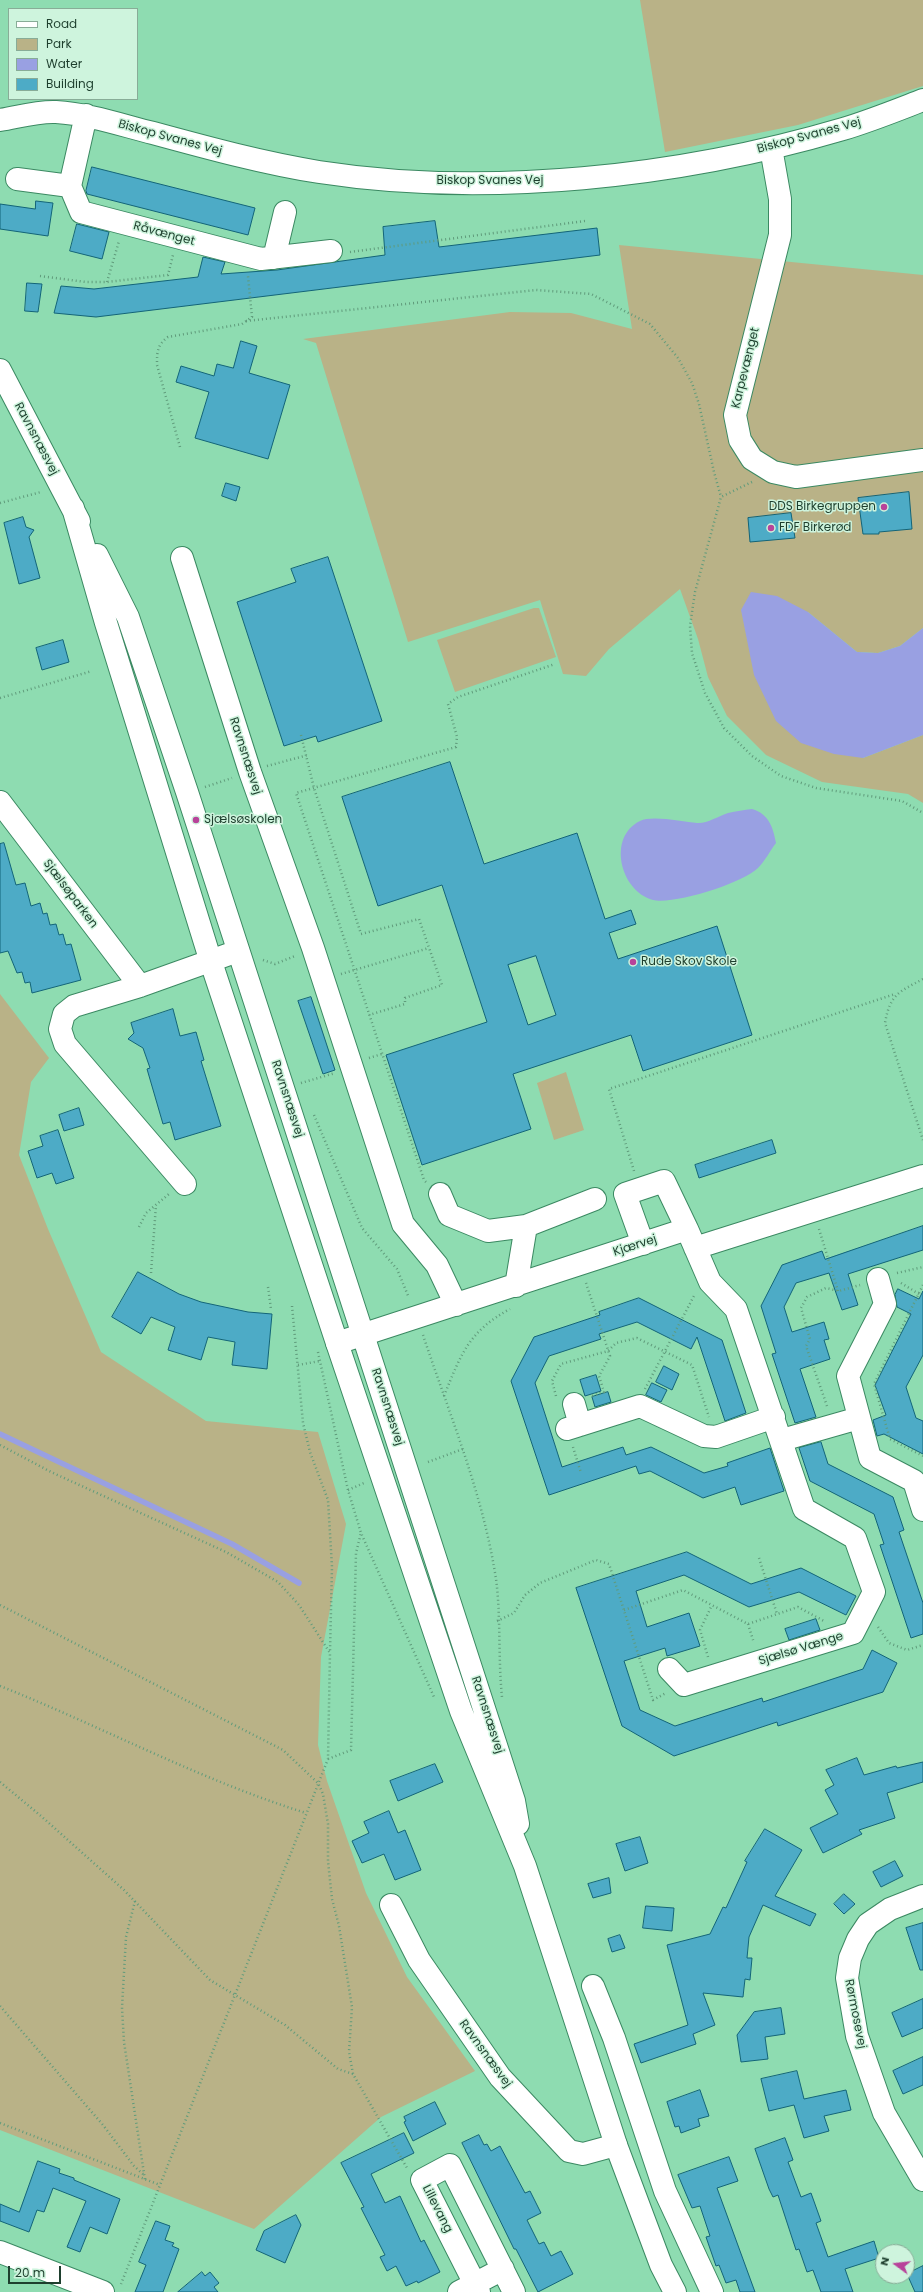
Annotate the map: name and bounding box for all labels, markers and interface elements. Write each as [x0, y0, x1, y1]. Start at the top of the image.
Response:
legend [8, 8, 138, 100]
text: Road [46, 15, 77, 32]
text: Park [46, 35, 72, 52]
text: Water [46, 55, 82, 72]
text: Building [46, 75, 94, 92]
street label: Biskop Svanes Vej [756, 115, 862, 157]
street label: Biskop Svanes Vej [117, 117, 223, 159]
street label: Biskop Svanes Vej [437, 174, 543, 188]
street label: Råvænget [132, 219, 196, 249]
street label: Karpevænget [729, 326, 763, 410]
street label: Ravnsnæsvej [11, 400, 61, 478]
place label: DDS Birkegruppen [769, 500, 876, 514]
marker: DDS Birkegruppen [879, 502, 889, 512]
place label: FDF Birkerød [779, 521, 851, 535]
marker: FDF Birkerød [766, 523, 776, 533]
street label: Ravnsnæsvej [226, 716, 264, 796]
place label: Sjælsøskolen [204, 813, 282, 827]
marker: Sjælsøskolen [191, 815, 201, 825]
street label: Sjælsøparken [40, 857, 100, 931]
place label: Rude Skov Skole [641, 955, 737, 969]
marker: Rude Skov Skole [628, 957, 638, 967]
street label: Ravnsnæsvej [268, 1059, 306, 1139]
street label: Kjærvej [611, 1232, 659, 1260]
street label: Ravnsnæsvej [368, 1367, 406, 1447]
street label: Sjælsø Vænge [757, 1629, 845, 1669]
street label: Ravnsnæsvej [468, 1675, 506, 1755]
street label: Rørmosevej [841, 1978, 869, 2050]
street label: Ravnsnæsvej [456, 2017, 514, 2091]
street label: Lillevang [419, 2183, 455, 2235]
north arrow [875, 2244, 915, 2284]
text: N [876, 2255, 893, 2267]
scale bar [10, 2258, 63, 2284]
text: 20 m [15, 2264, 45, 2281]

